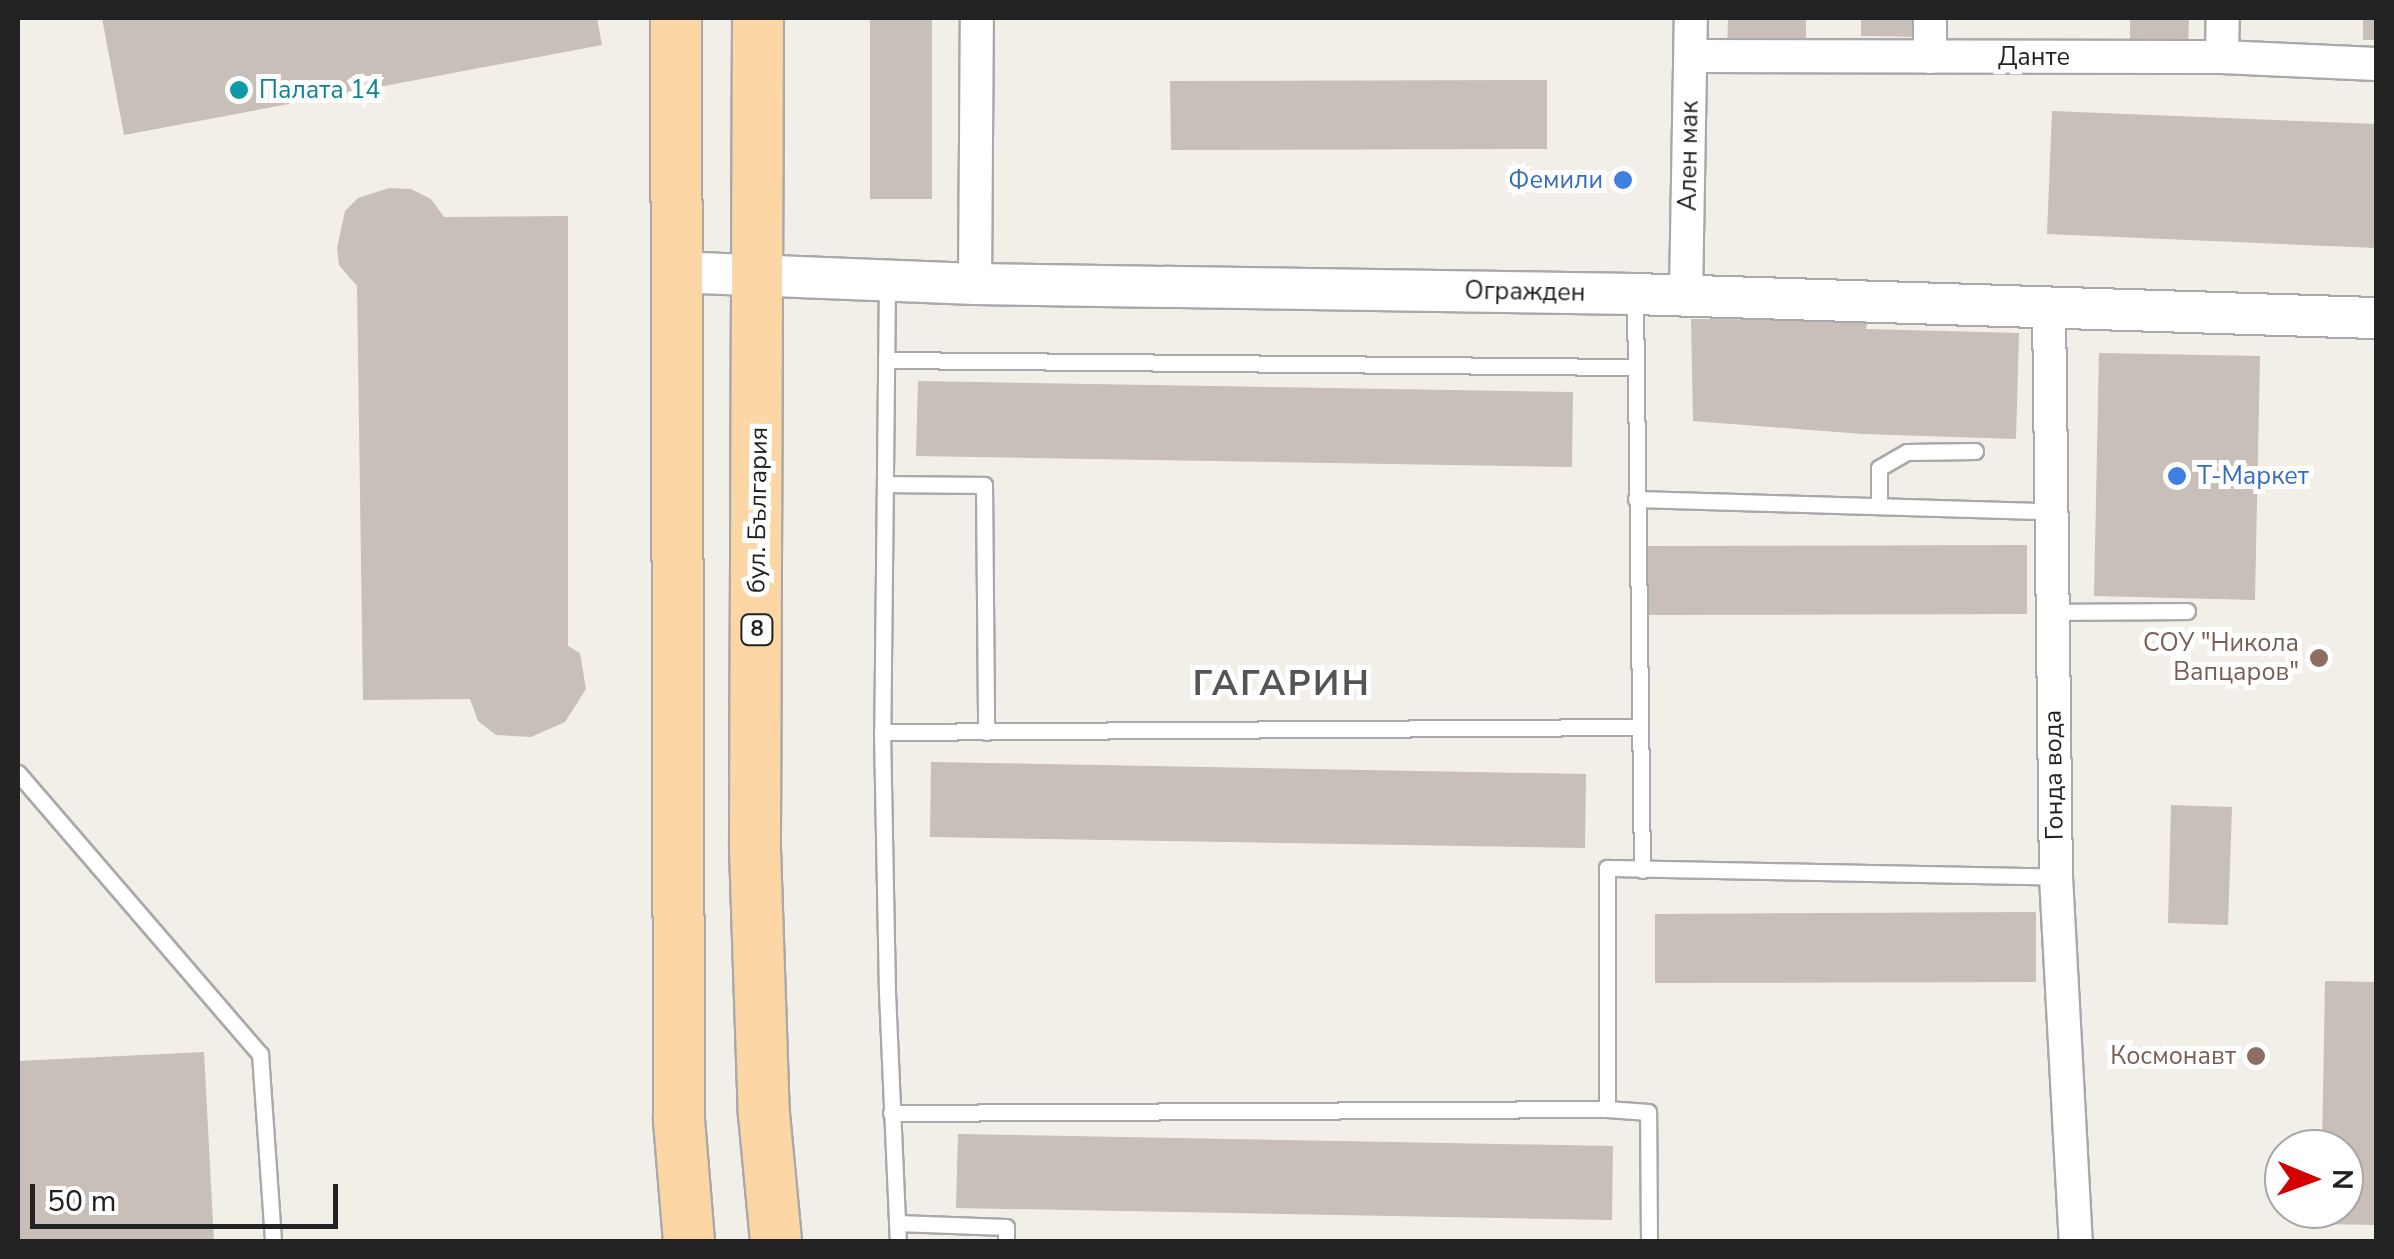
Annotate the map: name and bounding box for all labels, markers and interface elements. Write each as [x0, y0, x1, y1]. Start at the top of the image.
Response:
street label: Данте [1998, 42, 2070, 72]
place label: Палата 14 [259, 75, 380, 105]
marker: Палата 14 [228, 79, 250, 101]
street label: Ален мак [1673, 101, 1705, 211]
place label: Фемили [1508, 165, 1603, 195]
marker: Фемили [1612, 169, 1634, 191]
street label: Огражден [1464, 276, 1586, 308]
street label: бул. България [742, 427, 774, 593]
place label: Т-Маркет [2197, 461, 2309, 491]
marker: Т-Маркет [2166, 465, 2188, 487]
road number: 8 [740, 613, 774, 647]
place label: СОУ "Никола Вапцаров" [2143, 629, 2299, 688]
marker: СОУ "Никола Вапцаров" [2308, 647, 2330, 669]
district label: ГАГАРИН [1193, 663, 1371, 705]
street label: Гонда вода [2038, 710, 2070, 840]
place label: Космонавт [2110, 1041, 2236, 1071]
marker: Космонавт [2245, 1045, 2267, 1067]
north arrow [2264, 1129, 2364, 1229]
scale bar [35, 1164, 342, 1226]
text: N [2323, 1169, 2361, 1190]
text: 50 m [47, 1181, 116, 1222]

